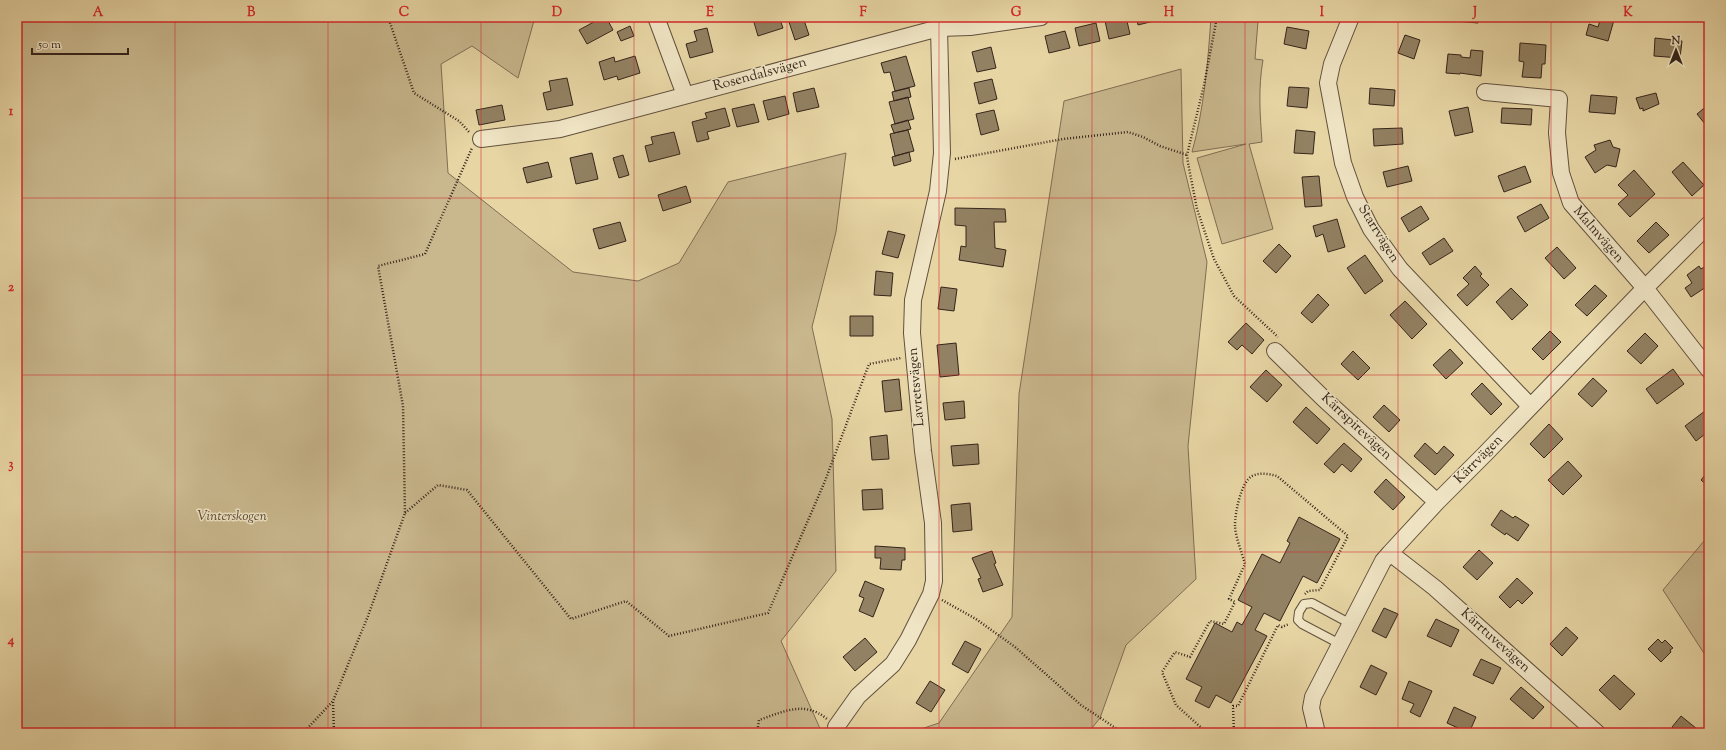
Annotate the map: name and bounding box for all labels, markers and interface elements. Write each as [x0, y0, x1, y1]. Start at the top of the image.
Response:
text: A [93, 4, 104, 22]
text: B [247, 4, 256, 22]
text: C [399, 4, 409, 22]
text: D [552, 4, 562, 22]
text: E [706, 4, 714, 22]
text: F [859, 4, 867, 22]
text: G [1011, 4, 1022, 22]
text: H [1164, 4, 1175, 22]
text: I [1320, 4, 1325, 22]
text: J [1472, 4, 1477, 22]
text: K [1623, 4, 1633, 22]
scale bar [32, 30, 128, 56]
north arrow [1656, 30, 1696, 70]
text: N [1671, 33, 1681, 49]
text: 50 m [37, 36, 61, 54]
street label: Rosendalsvägen [711, 53, 809, 97]
text: 1 [9, 103, 14, 121]
street label: Starrvägen [1352, 201, 1404, 267]
street label: Malmvägen [1568, 202, 1628, 268]
text: 2 [8, 279, 15, 297]
street label: Lavretsvägen [904, 347, 930, 427]
street label: Kärrspirevägen [1316, 389, 1396, 465]
street label: Kärrvägen [1450, 431, 1508, 489]
text: 3 [8, 456, 14, 474]
park label: Vinterskogen [197, 507, 267, 527]
street label: Kärrtuvevägen [1456, 604, 1534, 678]
text: 4 [7, 632, 15, 650]

